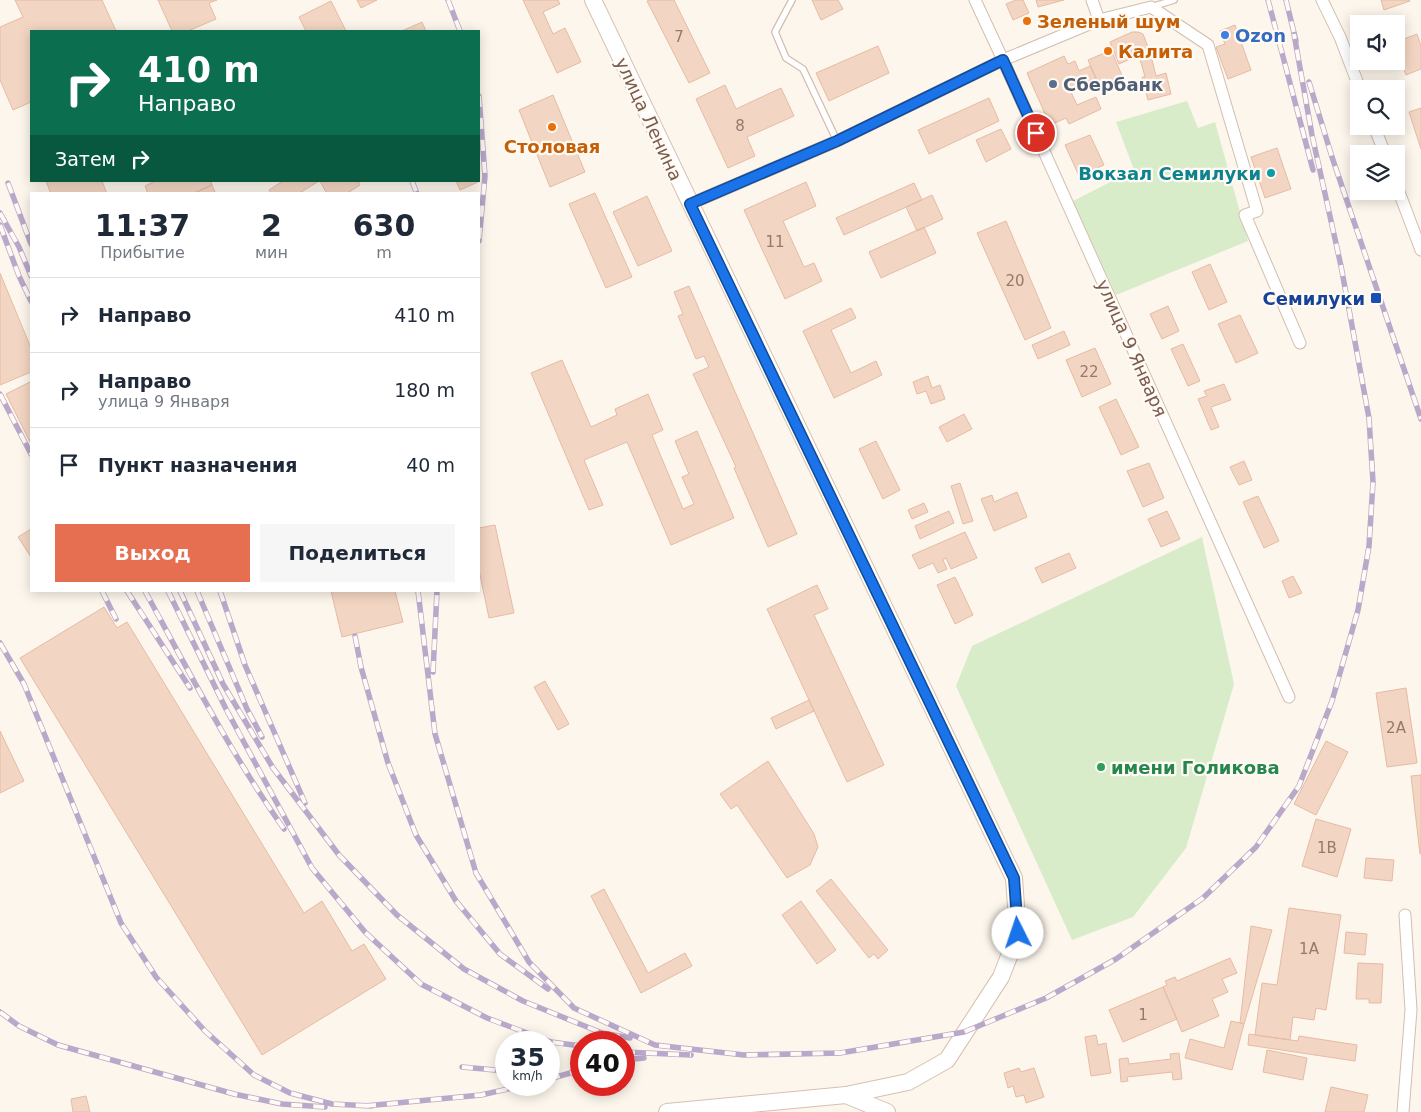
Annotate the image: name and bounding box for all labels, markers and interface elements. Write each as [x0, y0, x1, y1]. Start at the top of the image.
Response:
place label: Зеленый шум [1037, 11, 1181, 32]
marker: Зеленый шум [1021, 15, 1033, 27]
map controls [1350, 15, 1405, 200]
button: sound [1350, 15, 1405, 70]
place label: Ozon [1235, 25, 1286, 46]
house number: 7 [674, 28, 684, 46]
marker: Ozon [1219, 29, 1231, 41]
place label: Калита [1118, 41, 1193, 62]
marker: Калита [1102, 45, 1114, 57]
icon: right [55, 50, 120, 115]
text: 410 m [138, 50, 260, 90]
street label: улица Ленина [611, 54, 687, 184]
place label: Сбербанк [1063, 74, 1163, 95]
marker: Сбербанк [1047, 78, 1059, 90]
button: search [1350, 80, 1405, 135]
text: Направо [138, 91, 236, 116]
pin [1015, 112, 1057, 154]
house number: 8 [735, 117, 745, 135]
icon: arrive [1022, 119, 1050, 147]
marker: Столовая [546, 121, 558, 133]
place label: Столовая [504, 136, 600, 157]
icon: right [126, 145, 154, 173]
button: layers [1350, 145, 1405, 200]
text: Затем [55, 148, 116, 170]
place label: Вокзал Семилуки [1078, 163, 1261, 184]
marker: Вокзал Семилуки [1265, 167, 1277, 179]
text: 11:37 [95, 208, 190, 243]
text: 2 [261, 208, 282, 243]
text: 630 [353, 208, 415, 243]
house number: 11 [765, 233, 785, 251]
text: Прибытие [100, 243, 185, 262]
text: мин [255, 243, 288, 262]
text: m [376, 243, 392, 262]
house number: 20 [1005, 272, 1025, 290]
street label: улица 9 Января [1092, 276, 1172, 420]
place label: Семилуки [1263, 288, 1365, 309]
marker: Семилуки [1369, 291, 1383, 305]
icon: right [55, 301, 83, 329]
text: Направо [98, 304, 191, 326]
text: 410 m [394, 304, 455, 326]
house number: 22 [1079, 363, 1099, 381]
text: Направо [98, 370, 191, 392]
icon: right [55, 376, 83, 404]
text: 180 m [394, 379, 455, 401]
text: улица 9 Января [98, 392, 230, 411]
icon: arrive [55, 451, 83, 479]
text: Пункт назначения [98, 454, 297, 476]
text: 40 m [406, 454, 455, 476]
button: Выход [55, 524, 250, 582]
button: Поделиться [260, 524, 455, 582]
house number: 2А [1386, 719, 1407, 737]
place label: имени Голикова [1111, 757, 1280, 778]
marker: имени Голикова [1095, 761, 1107, 773]
house number: 1В [1317, 839, 1337, 857]
position arrow [991, 906, 1043, 958]
house number: 1А [1299, 940, 1320, 958]
house number: 1 [1138, 1006, 1148, 1024]
speed limit sign: 40 [570, 1031, 635, 1096]
text: 35 [510, 1043, 545, 1072]
text: km/h [512, 1069, 543, 1083]

